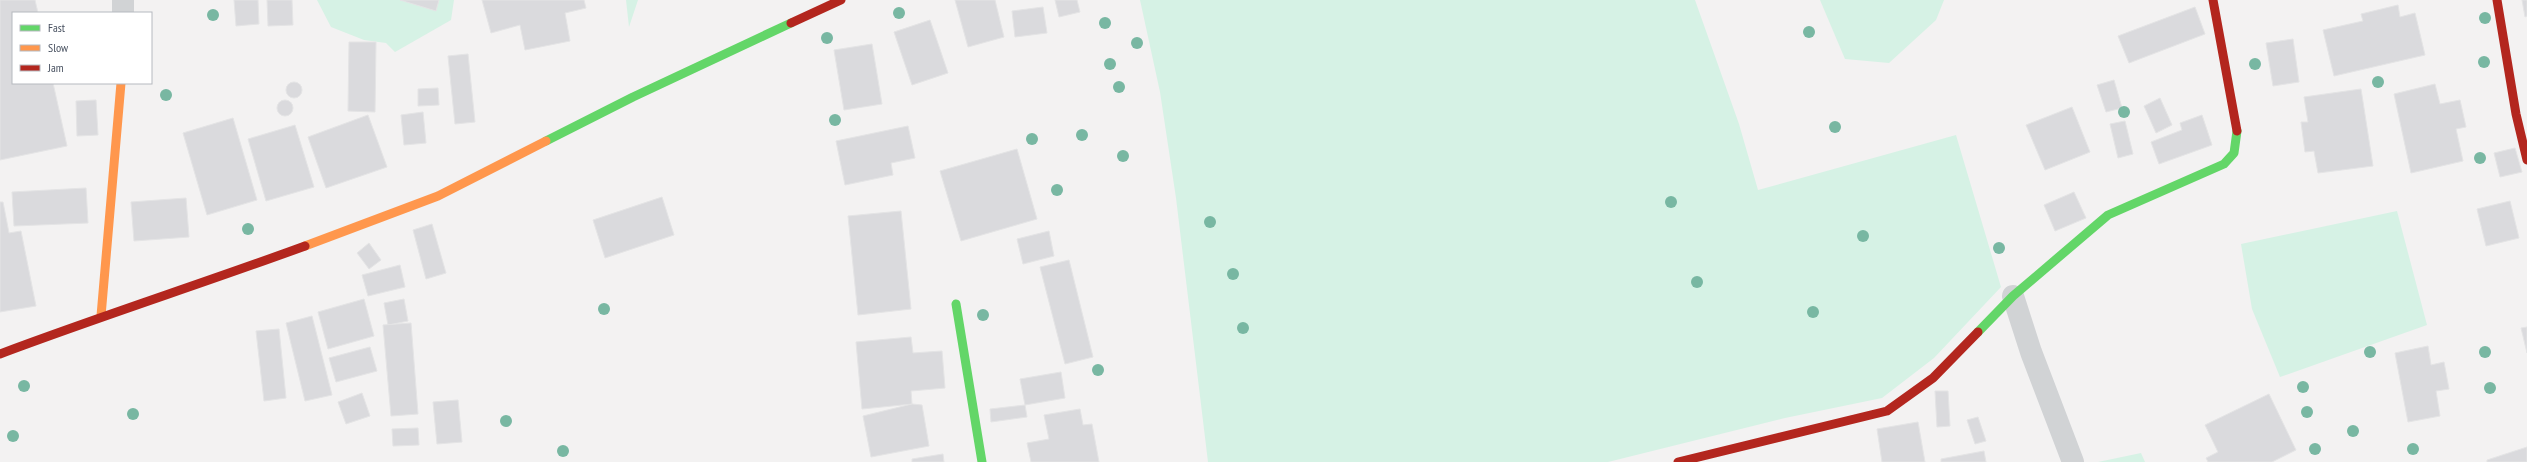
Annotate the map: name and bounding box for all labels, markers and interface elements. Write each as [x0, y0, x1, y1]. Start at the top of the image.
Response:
legend [12, 12, 152, 84]
text: Fast [48, 20, 66, 35]
text: Slow [48, 40, 69, 55]
text: Jam [47, 60, 64, 75]

